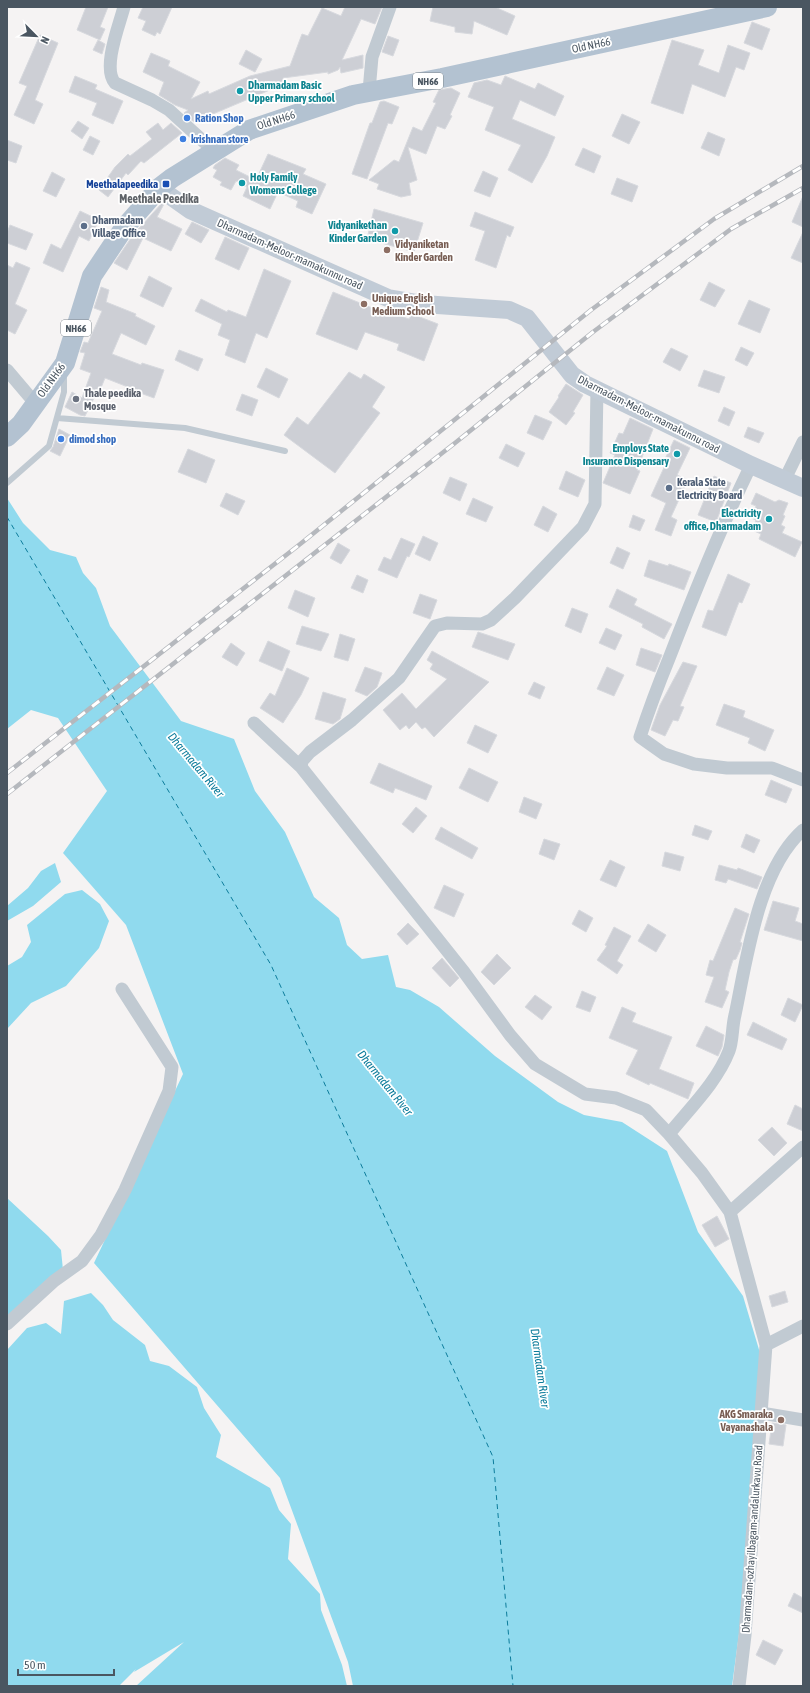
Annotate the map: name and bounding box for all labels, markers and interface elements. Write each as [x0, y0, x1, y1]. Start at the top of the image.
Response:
north arrow [16, 16, 56, 56]
text: N [38, 35, 52, 45]
street label: Old NH66 [571, 35, 611, 55]
road number: NH66 [413, 73, 443, 89]
place label: Dharmadam Basic Upper Primary school [248, 79, 336, 104]
marker: Dharmadam Basic Upper Primary school [235, 86, 245, 96]
street label: Old NH66 [256, 108, 296, 132]
place label: Ration Shop [195, 112, 244, 124]
marker: Ration Shop [182, 113, 192, 123]
place label: krishnan store [191, 133, 248, 145]
marker: krishnan store [178, 134, 188, 144]
place label: Holy Family Womens College [249, 171, 317, 196]
place label: Meethalapeedika [86, 178, 158, 190]
marker: Holy Family Womens College [237, 178, 247, 188]
marker: Meethalapeedika [161, 179, 171, 189]
district label: Meethale Peedika [119, 192, 199, 206]
place label: Dharmadam Village Office [91, 214, 146, 239]
street label: Dharmadam-Meloor-mamakunnu road [215, 216, 365, 292]
place label: Vidyanikethan Kinder Garden [327, 219, 387, 244]
marker: Dharmadam Village Office [79, 221, 89, 231]
marker: Vidyanikethan Kinder Garden [390, 226, 400, 236]
place label: Vidyaniketan Kinder Garden [394, 238, 453, 263]
marker: Vidyaniketan Kinder Garden [382, 245, 392, 255]
place label: Unique English Medium School [372, 292, 435, 317]
marker: Unique English Medium School [359, 299, 369, 309]
road number: NH66 [61, 320, 91, 336]
street label: Old NH66 [35, 361, 67, 399]
street label: Dharmadam-Meloor-mamakunnu road [576, 373, 722, 455]
place label: Thale peedika Mosque [84, 387, 141, 412]
marker: Thale peedika Mosque [71, 394, 81, 404]
place label: dimod shop [69, 433, 116, 445]
marker: dimod shop [56, 434, 66, 444]
place label: Employs State Insurance Dispensary [583, 442, 669, 467]
marker: Employs State Insurance Dispensary [672, 449, 682, 459]
place label: Kerala State Electricity Board [677, 476, 742, 501]
marker: Kerala State Electricity Board [664, 483, 674, 493]
place label: Electricity office, Dharmadam [684, 507, 761, 532]
marker: Electricity office, Dharmadam [764, 514, 774, 524]
water label: Dharmadam River [165, 730, 227, 800]
water label: Dharmadam River [354, 1048, 416, 1119]
water label: Dharmadam River [528, 1327, 553, 1409]
place label: AKG Smaraka Vayanashala [718, 1408, 773, 1433]
marker: AKG Smaraka Vayanashala [776, 1415, 786, 1425]
street label: Dharmadam-ozhayilbagam-andalurkavu Road [739, 1445, 765, 1633]
scale bar [18, 1651, 114, 1677]
text: 50 m [24, 1658, 46, 1672]

